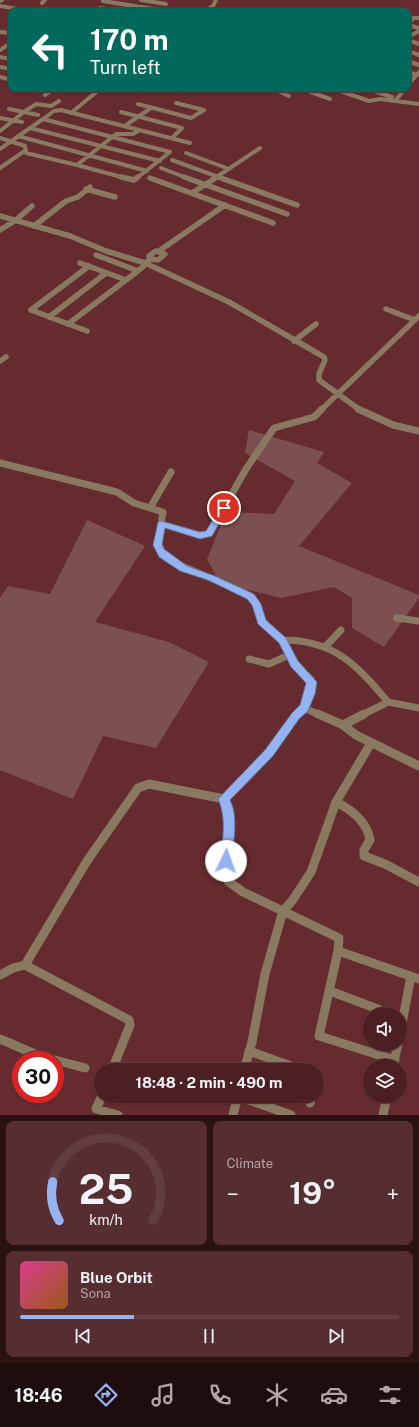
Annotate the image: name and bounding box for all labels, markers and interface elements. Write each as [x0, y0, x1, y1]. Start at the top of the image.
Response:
text: 170 m [90, 23, 169, 56]
icon: left [24, 24, 76, 76]
text: Turn left [90, 57, 160, 78]
pin [207, 491, 241, 525]
icon: arrive [213, 497, 235, 519]
position arrow [205, 840, 247, 882]
map controls [363, 1007, 407, 1103]
button: sound [363, 1007, 407, 1051]
speed limit sign: 30 [12, 1051, 64, 1103]
button: layers [363, 1059, 407, 1103]
text: 18:48 · 2 min · 490 m [135, 1074, 283, 1091]
text: Climate [227, 1156, 273, 1171]
text: 25 [79, 1164, 133, 1213]
text: 19° [289, 1175, 336, 1211]
text: − [227, 1181, 239, 1207]
text: + [387, 1181, 399, 1207]
text: km/h [89, 1211, 123, 1228]
text: Blue Orbit [80, 1269, 153, 1286]
text: Sona [80, 1286, 111, 1301]
icon: previous [72, 1325, 94, 1347]
icon: pause [198, 1325, 220, 1347]
icon: next [325, 1325, 347, 1347]
icon: directions [92, 1381, 120, 1409]
icon: music [149, 1381, 177, 1409]
icon: phone [206, 1381, 234, 1409]
icon: climate [263, 1381, 291, 1409]
icon: car [320, 1381, 348, 1409]
icon: filters [376, 1381, 404, 1409]
text: 18:46 [14, 1385, 63, 1406]

